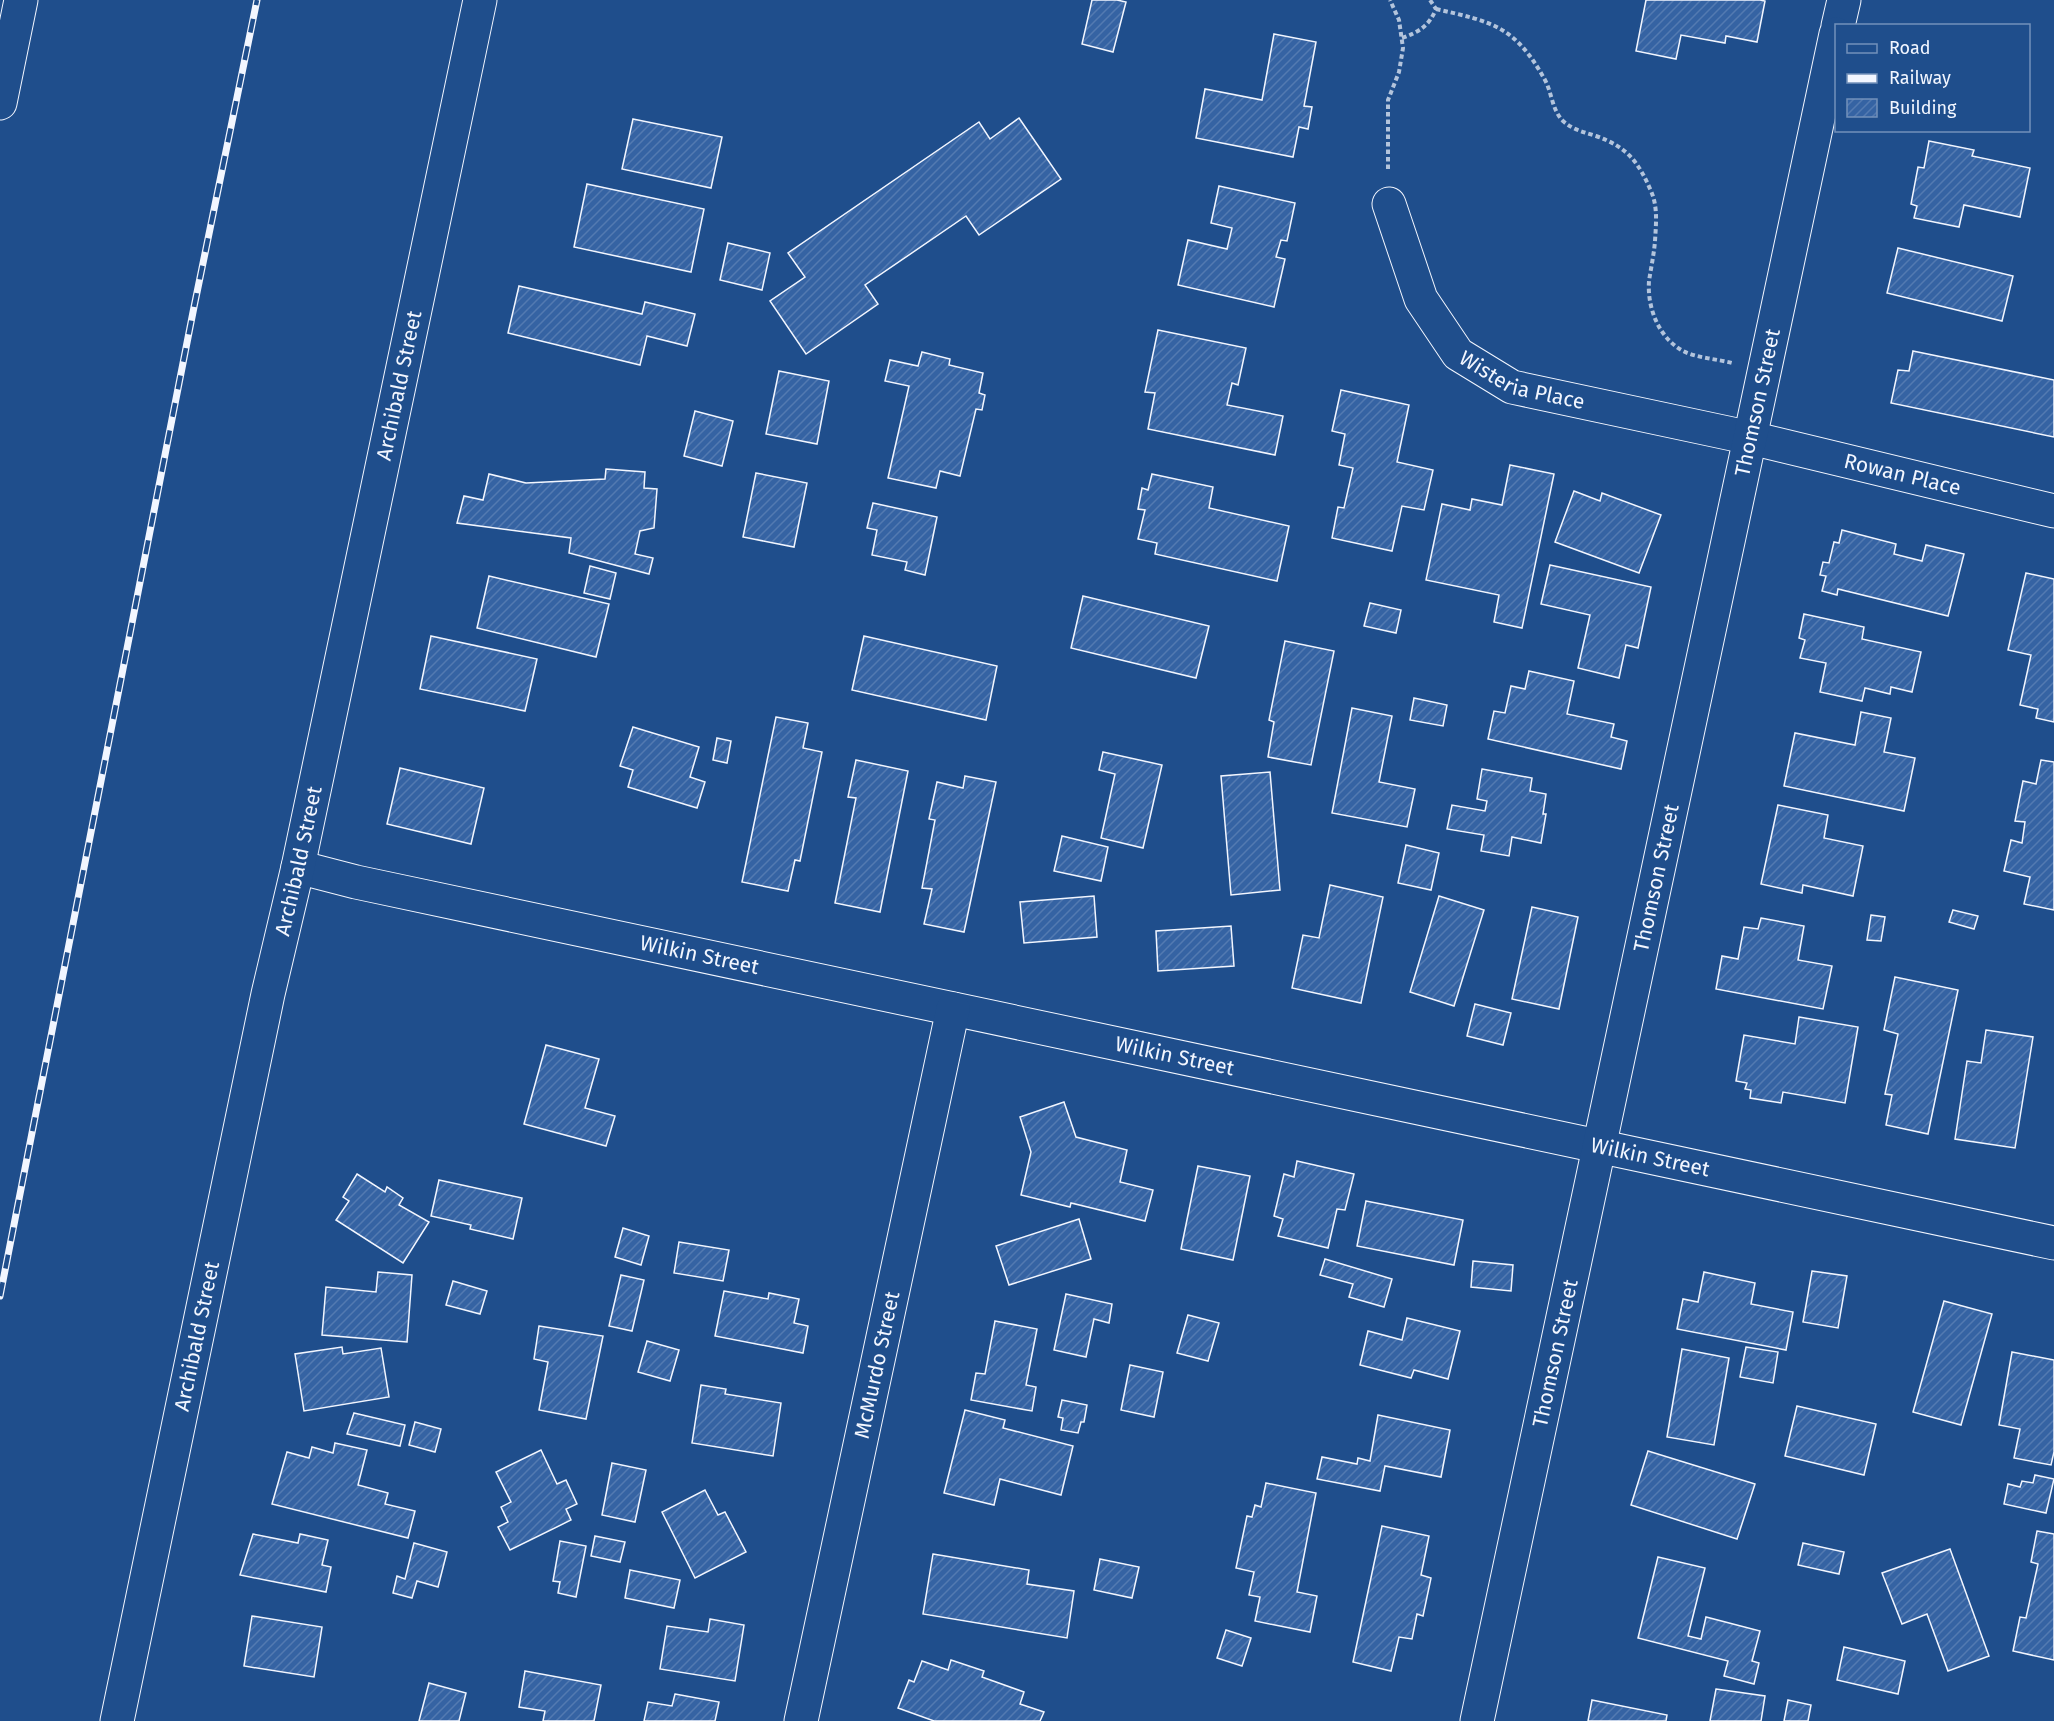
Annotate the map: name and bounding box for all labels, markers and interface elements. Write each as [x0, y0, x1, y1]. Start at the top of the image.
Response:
legend [1835, 24, 2030, 132]
text: Road [1889, 37, 1931, 59]
text: Railway [1889, 67, 1951, 89]
text: Building [1889, 97, 1957, 119]
street label: Archibald Street [371, 308, 428, 463]
street label: Thomson Street [1729, 326, 1786, 479]
street label: Wisteria Place [1454, 345, 1587, 415]
street label: Rowan Place [1841, 448, 1964, 501]
street label: Archibald Street [269, 783, 328, 938]
street label: Thomson Street [1628, 801, 1685, 954]
street label: Wilkin Street [637, 930, 762, 980]
street label: Wilkin Street [1113, 1031, 1237, 1081]
street label: Wilkin Street [1588, 1132, 1712, 1183]
street label: Archibald Street [169, 1258, 225, 1414]
street label: Thomson Street [1527, 1277, 1584, 1430]
street label: McMurdo Street [849, 1289, 905, 1441]

